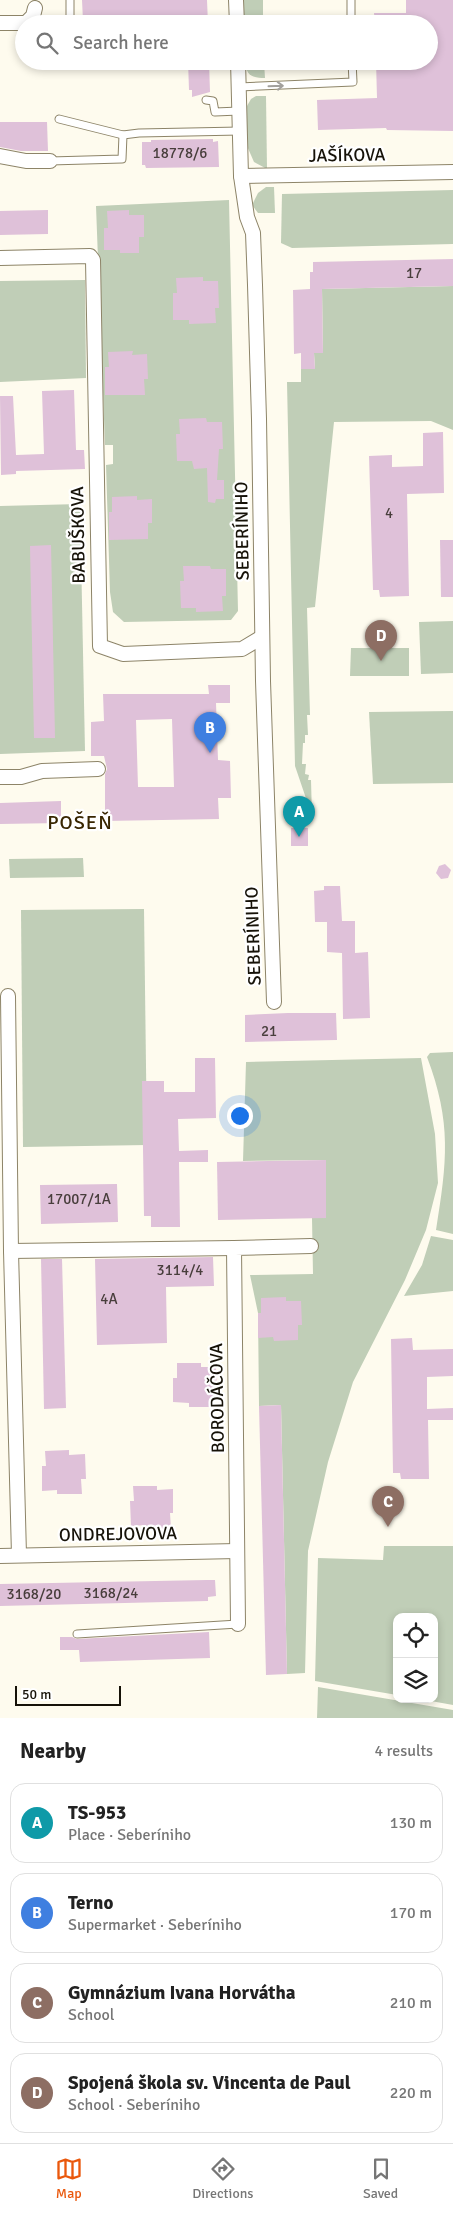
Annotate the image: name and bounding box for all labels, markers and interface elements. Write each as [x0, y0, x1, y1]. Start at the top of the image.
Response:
search box [15, 15, 438, 70]
icon: search [33, 29, 61, 57]
text: Search here [73, 31, 169, 55]
one-way arrow [267, 81, 283, 90]
street label: JAŠÍKOVA [308, 143, 386, 167]
house number: 18778/6 [153, 144, 207, 162]
house number: 17 [406, 264, 422, 282]
street label: SEBERÍNIHO [230, 481, 254, 581]
street label: BABUŠKOVA [66, 486, 90, 584]
house number: 4 [385, 504, 393, 522]
pin: D [365, 620, 397, 661]
pin: B [194, 712, 226, 753]
pin: A [283, 796, 315, 837]
district label: POŠEŇ [47, 810, 113, 835]
street label: SEBERÍNIHO [240, 886, 266, 986]
house number: 21 [261, 1022, 277, 1040]
your location [227, 1103, 253, 1129]
house number: 17007/1A [47, 1190, 111, 1208]
house number: 3114/4 [157, 1261, 203, 1279]
house number: 4A [100, 1290, 118, 1308]
street label: BORODÁČOVA [205, 1343, 229, 1453]
pin: C [372, 1486, 404, 1527]
street label: ONDREJOVOVA [59, 1522, 177, 1546]
house number: 3168/24 [84, 1584, 138, 1602]
house number: 3168/20 [7, 1585, 61, 1603]
map controls [393, 1613, 438, 1703]
button: locate [393, 1613, 438, 1658]
button: layers [393, 1658, 438, 1703]
scale bar [15, 1683, 121, 1706]
text: 50 m [22, 1686, 51, 1703]
text: Nearby [20, 1738, 86, 1764]
text: 4 results [374, 1741, 433, 1761]
text: TS-953 [68, 1801, 126, 1825]
text: A [32, 1813, 42, 1833]
text: 130 m [390, 1813, 432, 1833]
text: Place · Seberíniho [68, 1825, 191, 1845]
text: Terno [68, 1891, 113, 1915]
text: B [32, 1903, 42, 1923]
text: 170 m [390, 1903, 432, 1923]
text: Supermarket · Seberíniho [68, 1915, 242, 1935]
text: Gymnázium Ivana Horvátha [68, 1981, 296, 2005]
text: C [32, 1993, 42, 2013]
text: 210 m [390, 1993, 432, 2013]
text: School [68, 2005, 114, 2025]
text: Spojená škola sv. Vincenta de Paul [68, 2071, 351, 2095]
text: D [32, 2083, 42, 2103]
text: 220 m [390, 2083, 432, 2103]
text: School · Seberíniho [68, 2095, 200, 2115]
tab: Map [55, 2155, 83, 2202]
tab: Directions [192, 2155, 253, 2202]
tab: Saved [363, 2155, 398, 2202]

